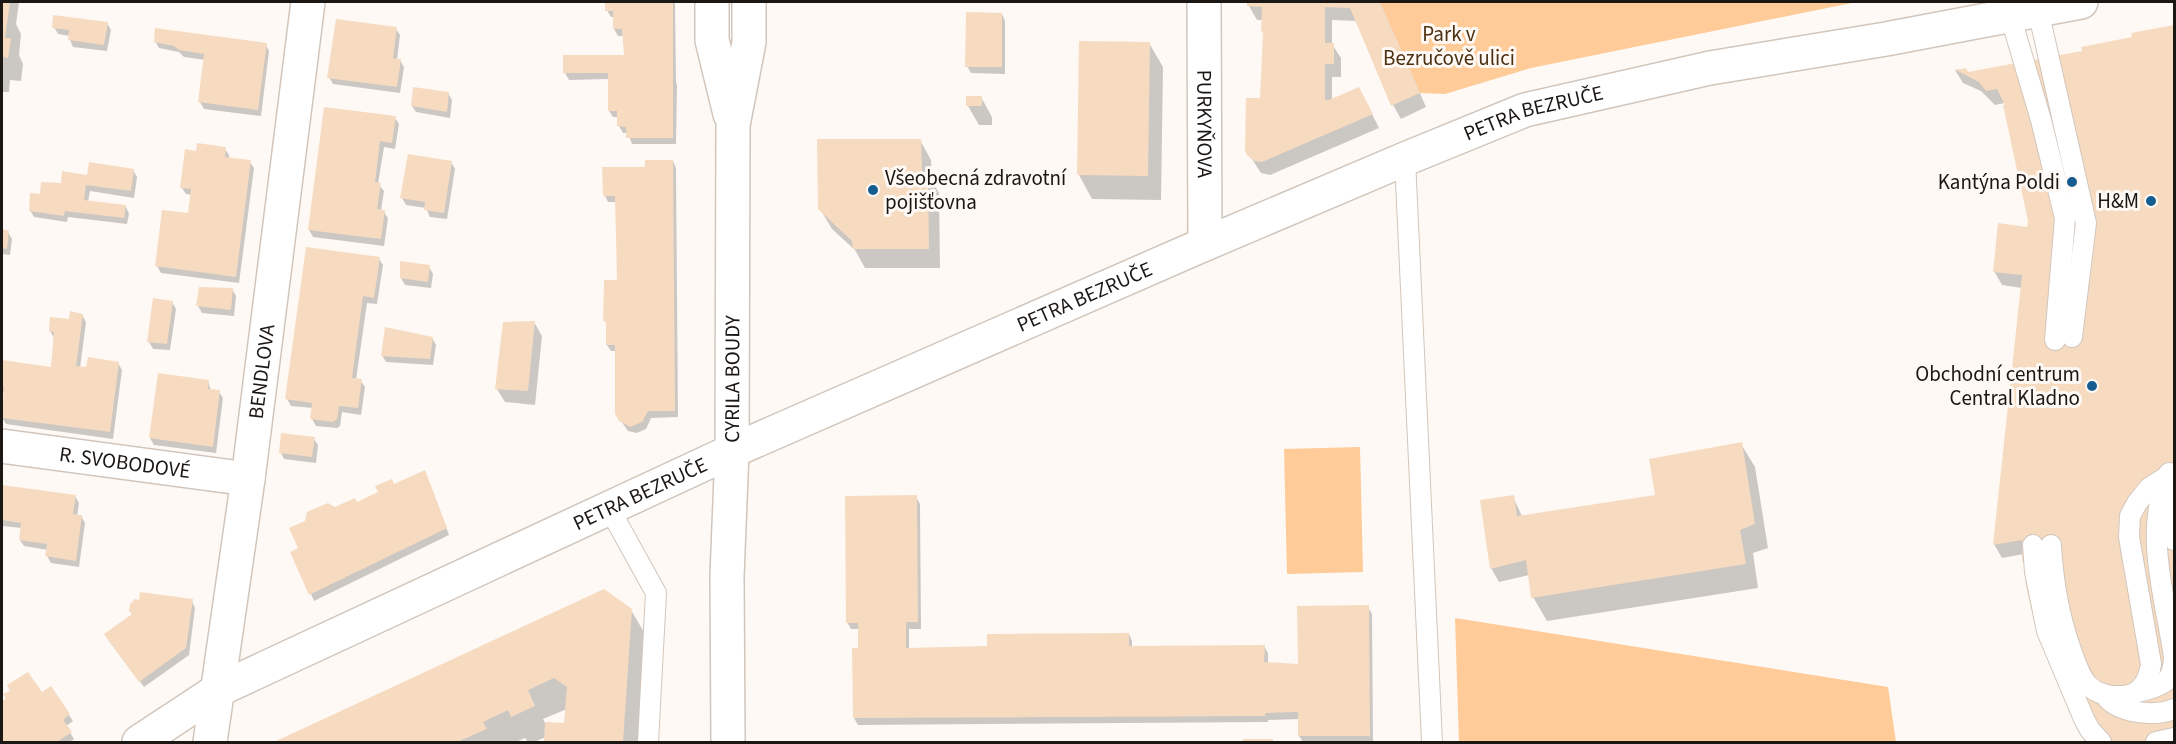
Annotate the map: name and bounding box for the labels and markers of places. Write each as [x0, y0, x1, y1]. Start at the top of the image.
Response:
place label: Všeobecná zdravotní pojišťovna [885, 163, 1067, 217]
place label: Kantýna Poldi [1938, 167, 2060, 197]
marker: Kantýna Poldi [2065, 175, 2079, 189]
marker: Všeobecná zdravotní pojišťovna [866, 183, 880, 197]
place label: H&M [2097, 186, 2139, 216]
marker: H&M [2144, 194, 2158, 208]
place label: Obchodní centrum Central Kladno [1915, 359, 2080, 413]
marker: Obchodní centrum Central Kladno [2085, 379, 2099, 393]

